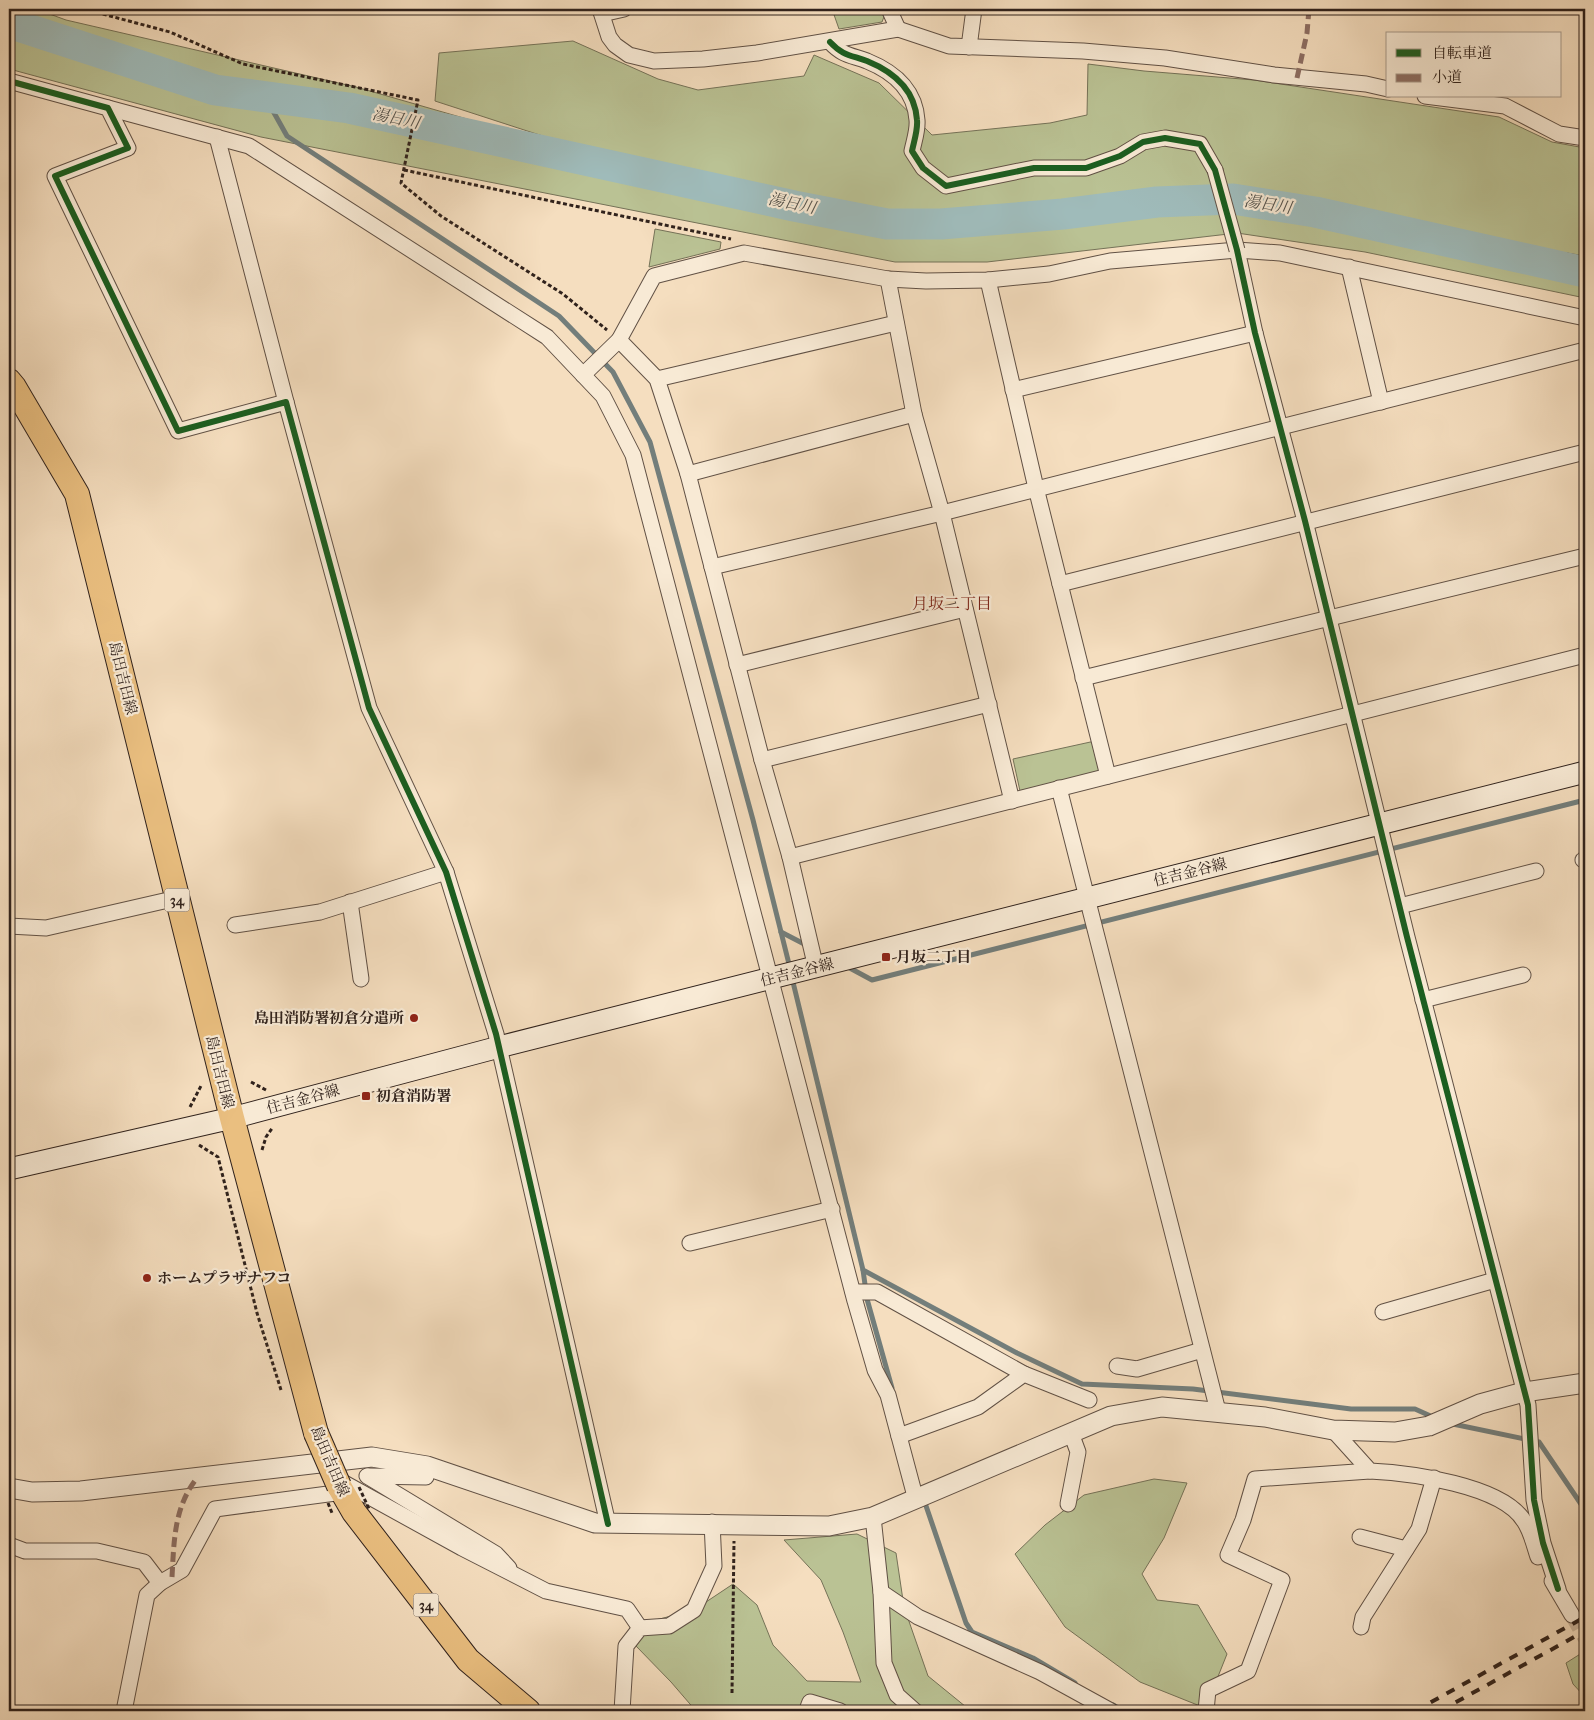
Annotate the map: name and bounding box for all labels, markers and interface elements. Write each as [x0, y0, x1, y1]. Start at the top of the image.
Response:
legend [1386, 32, 1562, 98]
text: 自転車道 [1432, 44, 1492, 62]
text: 小道 [1432, 68, 1462, 86]
water label: 湯日川 [371, 104, 423, 133]
water label: 湯日川 [767, 189, 819, 218]
water label: 湯日川 [1243, 191, 1295, 217]
district label: 月坂二丁目 [912, 594, 992, 613]
street label: 島田吉田線 [105, 639, 141, 717]
street label: 住吉金谷線 [1151, 854, 1229, 890]
road number: 34 [164, 888, 190, 912]
place label: 月坂二丁目 [896, 948, 971, 966]
marker: 月坂二丁目 [880, 951, 892, 963]
street label: 住吉金谷線 [758, 954, 836, 990]
place label: 島田消防署初倉分遣所 [254, 1009, 404, 1027]
marker: 島田消防署初倉分遣所 [408, 1012, 420, 1024]
street label: 島田吉田線 [202, 1033, 238, 1111]
street label: 住吉金谷線 [264, 1081, 342, 1117]
place label: 初倉消防署 [376, 1087, 451, 1105]
marker: 初倉消防署 [360, 1090, 372, 1102]
place label: ホームプラザナフコ [157, 1269, 291, 1287]
marker: ホームプラザナフコ [141, 1272, 153, 1284]
street label: 島田吉田線 [307, 1423, 353, 1499]
road number: 34 [414, 1594, 438, 1616]

